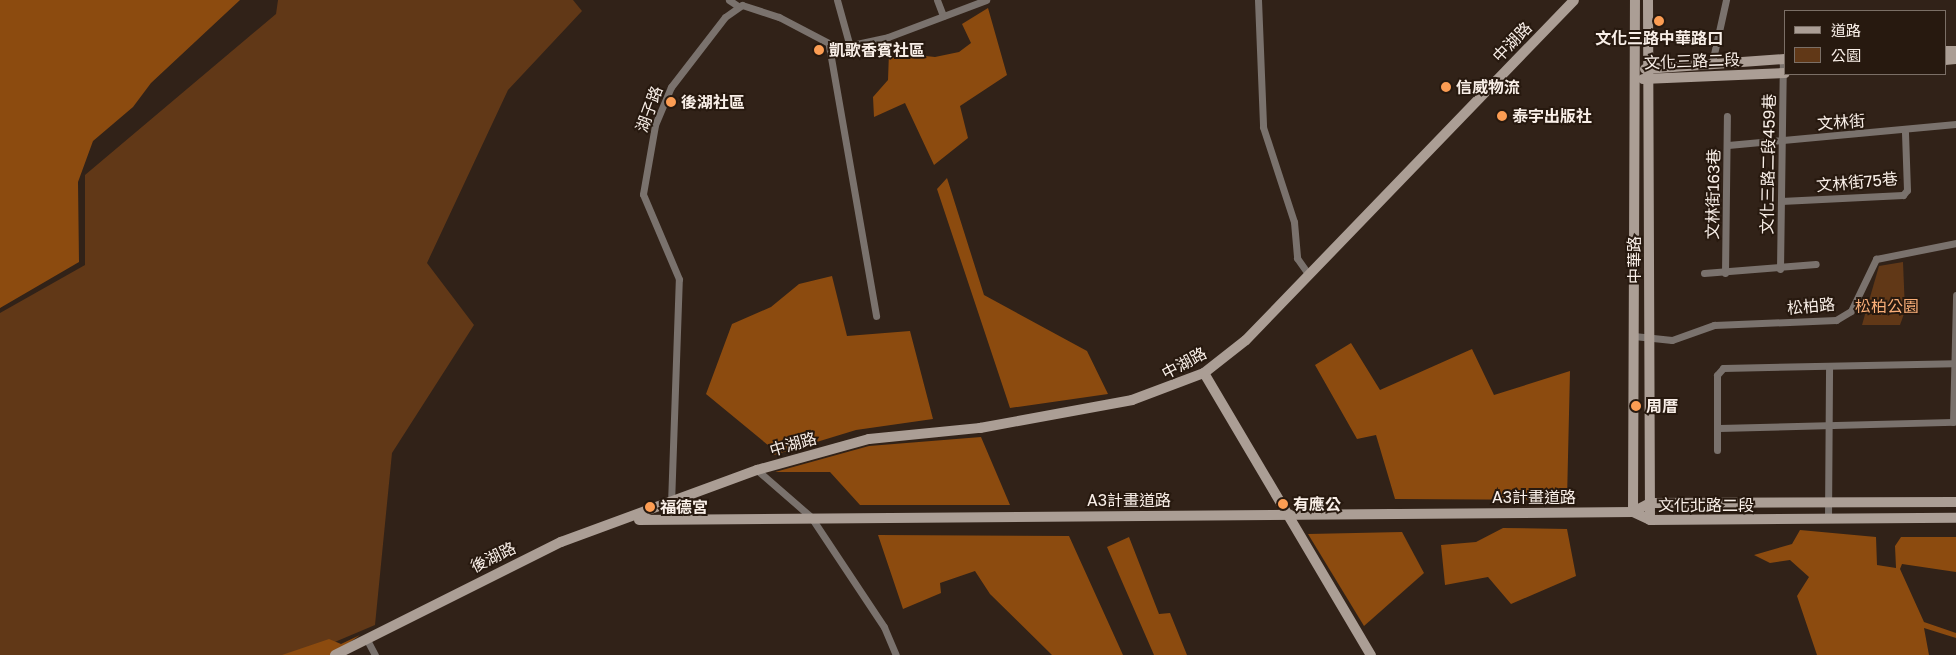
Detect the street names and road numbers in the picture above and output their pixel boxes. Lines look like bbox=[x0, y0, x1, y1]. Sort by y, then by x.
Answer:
street label: 中湖路 bbox=[1488, 18, 1536, 66]
street label: 文化三路二段 bbox=[1644, 50, 1740, 72]
street label: 湖子路 bbox=[632, 83, 666, 135]
street label: 文化三路二段459巷 bbox=[1757, 93, 1779, 235]
street label: 文林街 bbox=[1816, 111, 1866, 133]
street label: 文林街163巷 bbox=[1703, 148, 1723, 240]
street label: 文林街75巷 bbox=[1815, 169, 1899, 195]
street label: 中華路 bbox=[1624, 236, 1644, 284]
street label: 松柏路 bbox=[1786, 294, 1836, 318]
street label: 中湖路 bbox=[1158, 343, 1210, 383]
street label: 中湖路 bbox=[767, 428, 819, 460]
street label: A3計畫道路 bbox=[1492, 487, 1576, 507]
street label: A3計畫道路 bbox=[1087, 490, 1171, 510]
street label: 文化北路二段 bbox=[1658, 495, 1754, 515]
street label: 後湖路 bbox=[467, 538, 519, 576]

